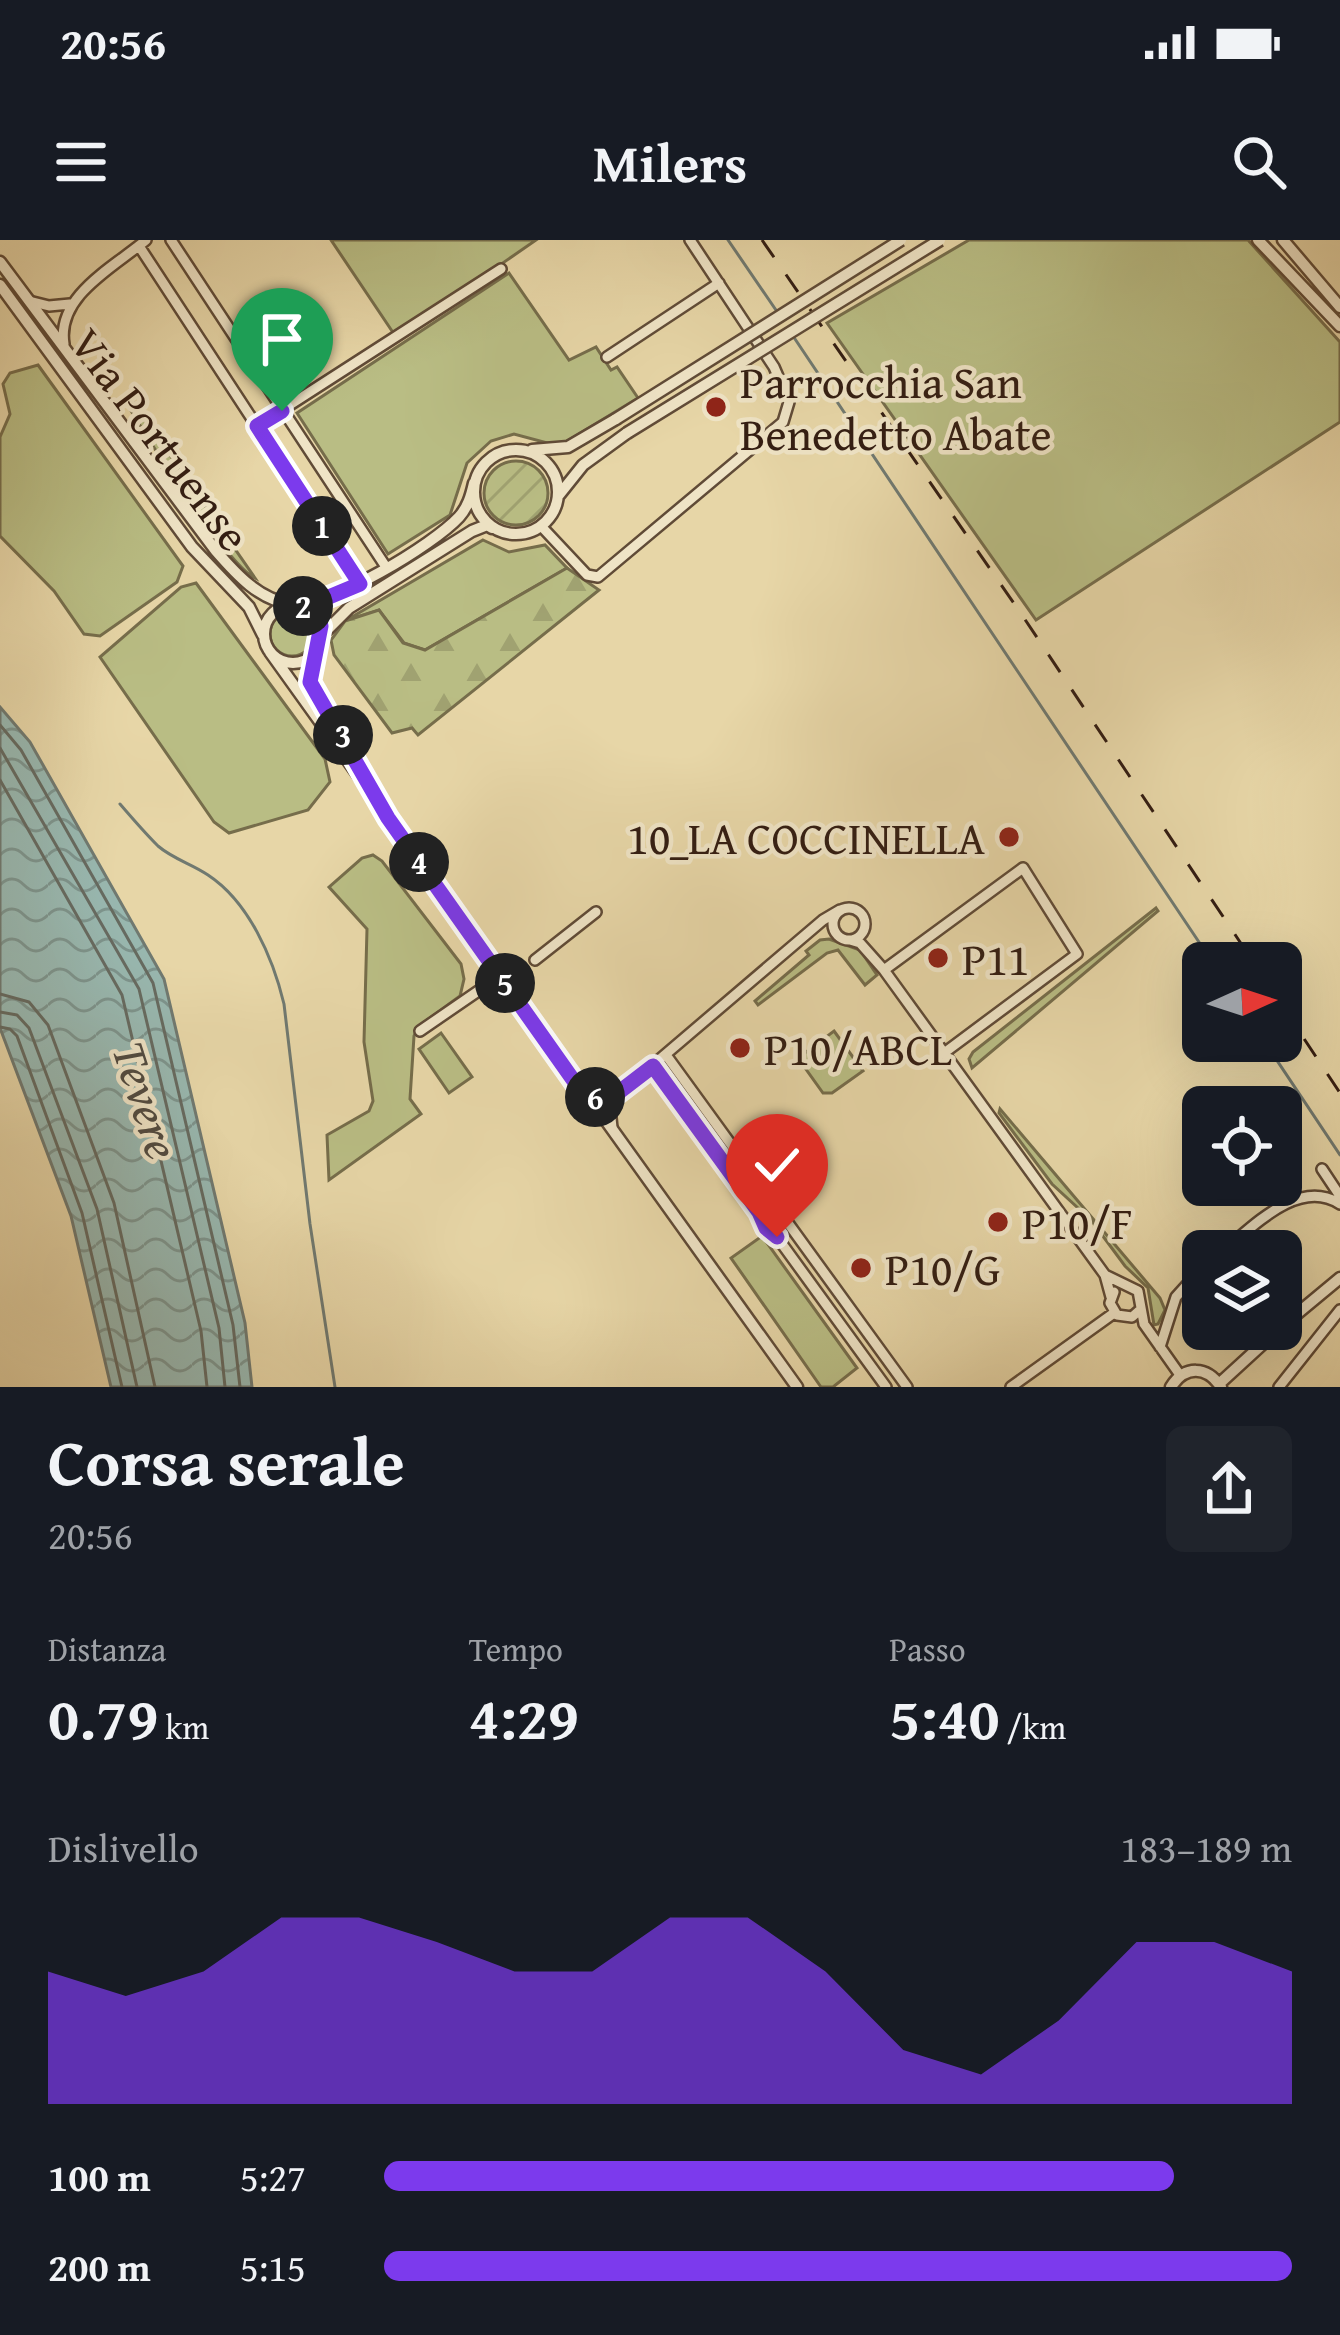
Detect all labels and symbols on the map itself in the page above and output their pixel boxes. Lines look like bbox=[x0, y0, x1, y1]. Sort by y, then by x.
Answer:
pin bbox=[231, 288, 333, 411]
street label: Via Portuense bbox=[55, 314, 267, 564]
place label: Parrocchia San Benedetto Abate bbox=[740, 349, 1052, 466]
marker: Parrocchia San Benedetto Abate bbox=[703, 394, 729, 420]
pin: 1 bbox=[292, 496, 352, 556]
pin: 2 bbox=[273, 576, 333, 636]
pin: 3 bbox=[313, 705, 373, 765]
place label: 10_LA COCCINELLA bbox=[627, 805, 985, 870]
marker: 10_LA COCCINELLA bbox=[996, 824, 1022, 850]
pin: 4 bbox=[389, 832, 449, 892]
place label: P11 bbox=[962, 926, 1030, 991]
north arrow bbox=[1182, 942, 1302, 1062]
marker: P11 bbox=[925, 945, 951, 971]
pin: 5 bbox=[475, 953, 535, 1013]
place label: P10/ABCL bbox=[764, 1016, 952, 1081]
water label: Tevere bbox=[95, 1032, 199, 1168]
marker: P10/ABCL bbox=[727, 1035, 753, 1061]
pin: 6 bbox=[565, 1067, 625, 1127]
pin bbox=[726, 1114, 828, 1237]
place label: P10/F bbox=[1022, 1190, 1133, 1255]
marker: P10/F bbox=[985, 1209, 1011, 1235]
place label: P10/G bbox=[885, 1236, 1000, 1301]
marker: P10/G bbox=[848, 1255, 874, 1281]

